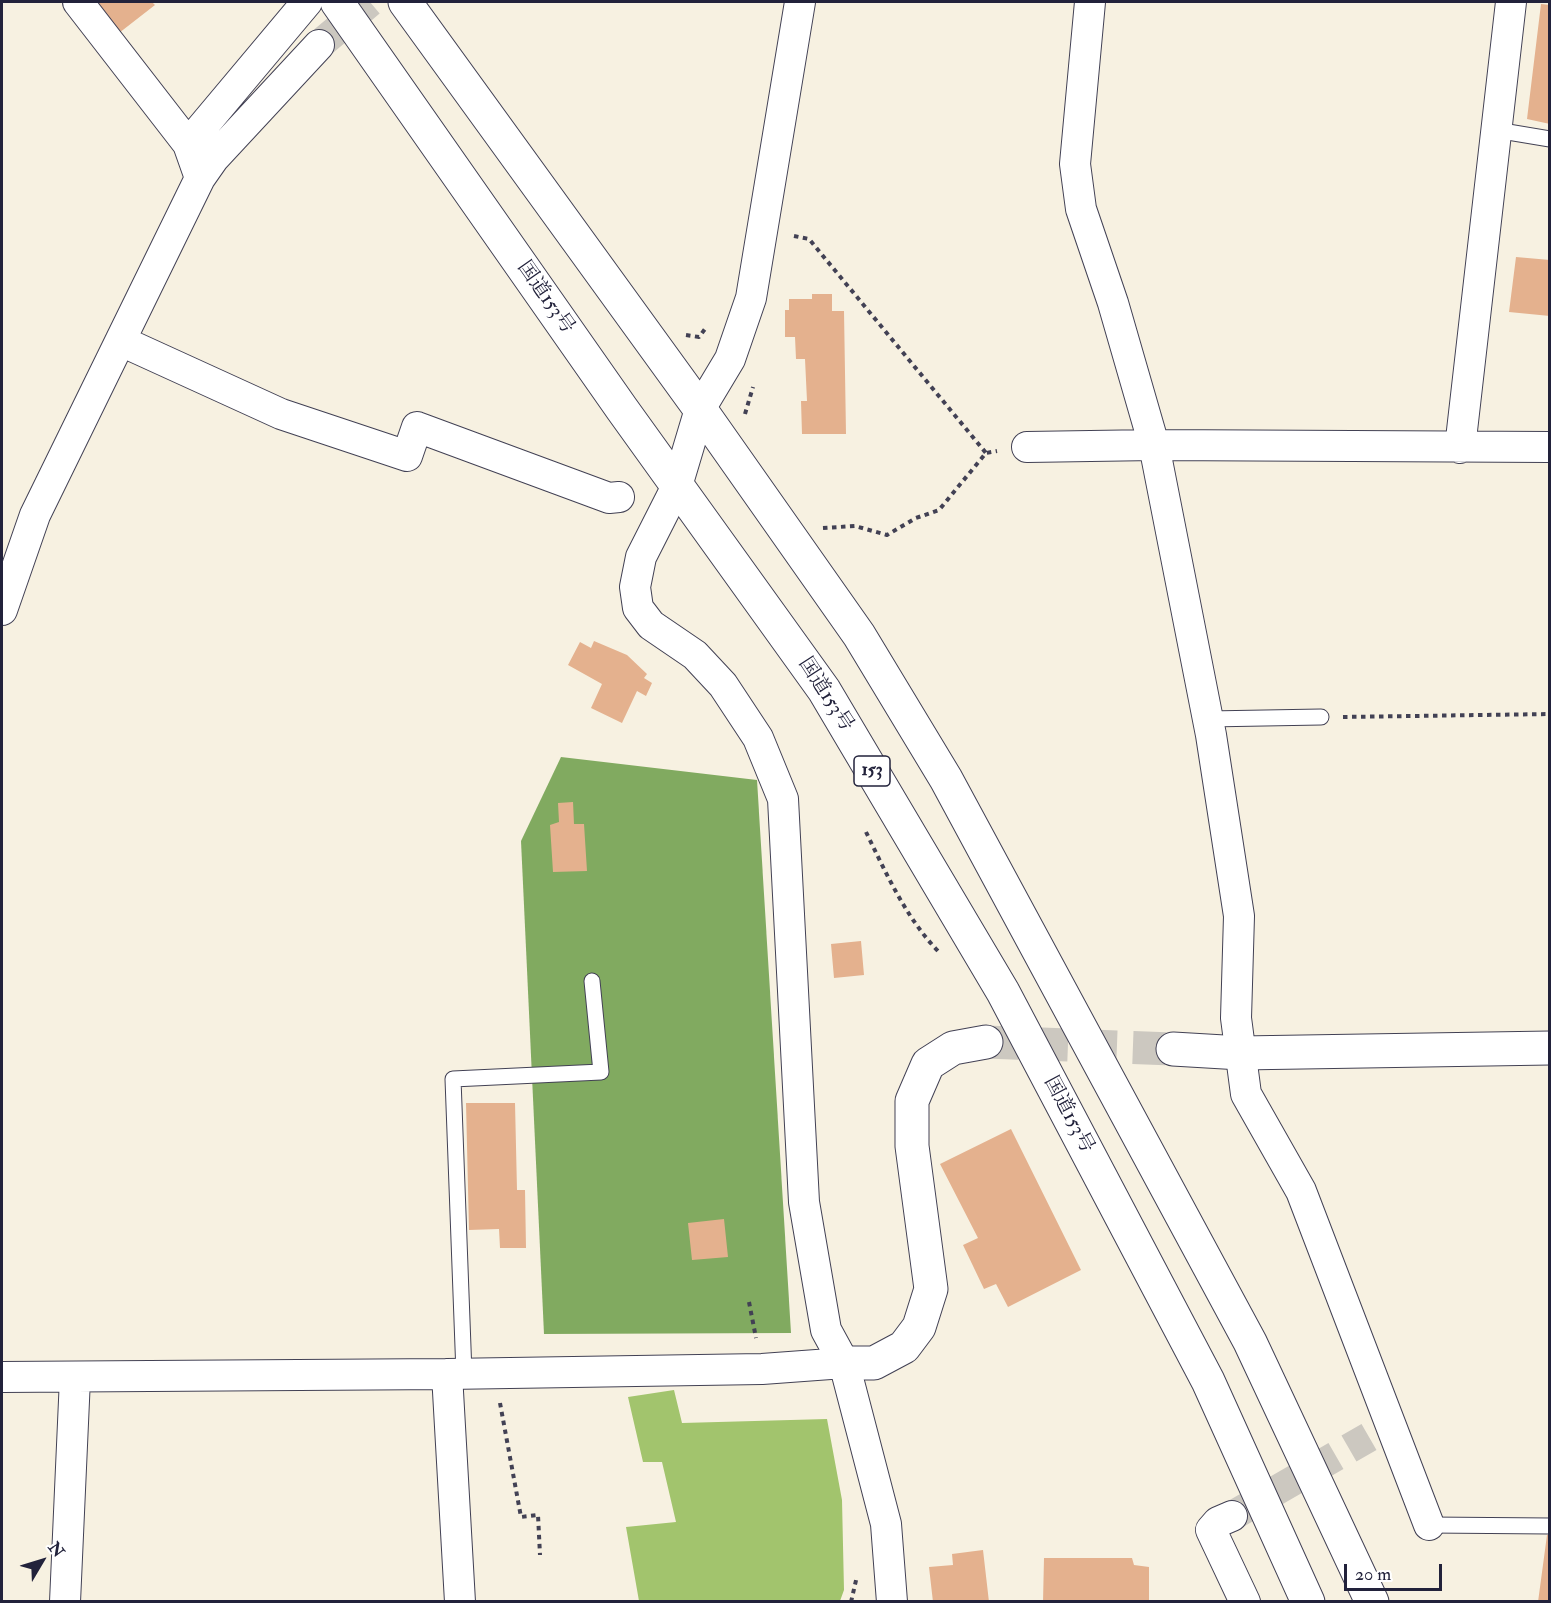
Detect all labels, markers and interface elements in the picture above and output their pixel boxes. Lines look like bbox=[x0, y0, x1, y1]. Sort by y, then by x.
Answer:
street label: 国道153号 bbox=[511, 257, 579, 339]
street label: 国道153号 bbox=[792, 653, 858, 737]
road number: 153 bbox=[854, 756, 890, 786]
street label: 国道153号 bbox=[1038, 1072, 1098, 1158]
north arrow bbox=[12, 1531, 72, 1591]
text: N bbox=[44, 1538, 68, 1562]
scale bar bbox=[1347, 1552, 1444, 1590]
text: 20 m bbox=[1355, 1563, 1391, 1586]

